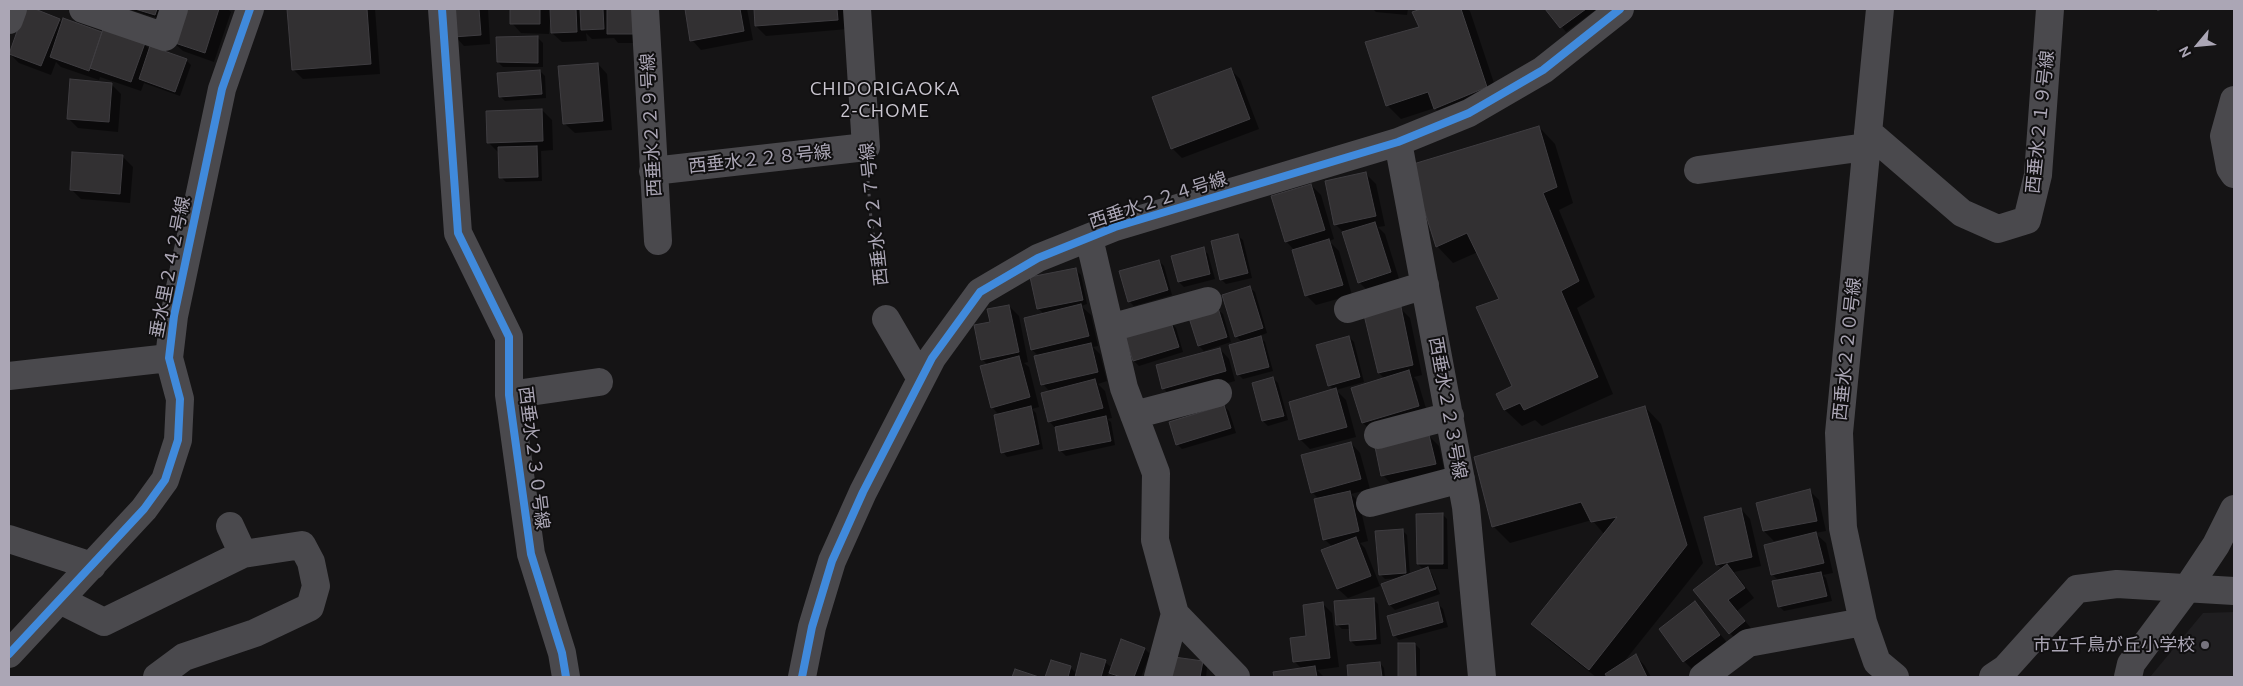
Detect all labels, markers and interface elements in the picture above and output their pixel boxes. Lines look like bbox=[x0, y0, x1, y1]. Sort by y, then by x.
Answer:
north arrow bbox=[2173, 20, 2223, 70]
text: N bbox=[2175, 44, 2194, 60]
street label: 西垂水２１９号線 bbox=[2022, 49, 2058, 195]
street label: 西垂水２２９号線 bbox=[636, 53, 666, 197]
district label: CHIDORIGAOKA 2-CHOME bbox=[808, 78, 962, 122]
street label: 西垂水２２８号線 bbox=[687, 141, 833, 177]
street label: 西垂水２２７号線 bbox=[856, 141, 892, 287]
street label: 西垂水２２４号線 bbox=[1086, 167, 1230, 233]
street label: 垂水里２４２号線 bbox=[146, 194, 194, 340]
street label: 西垂水２２０号線 bbox=[1829, 276, 1865, 422]
street label: 西垂水２２３号線 bbox=[1425, 335, 1471, 481]
street label: 西垂水２３０号線 bbox=[515, 385, 553, 531]
place label: 市立千鳥が丘小学校 bbox=[2033, 634, 2195, 656]
marker: 市立千鳥が丘小学校 bbox=[2199, 639, 2211, 651]

